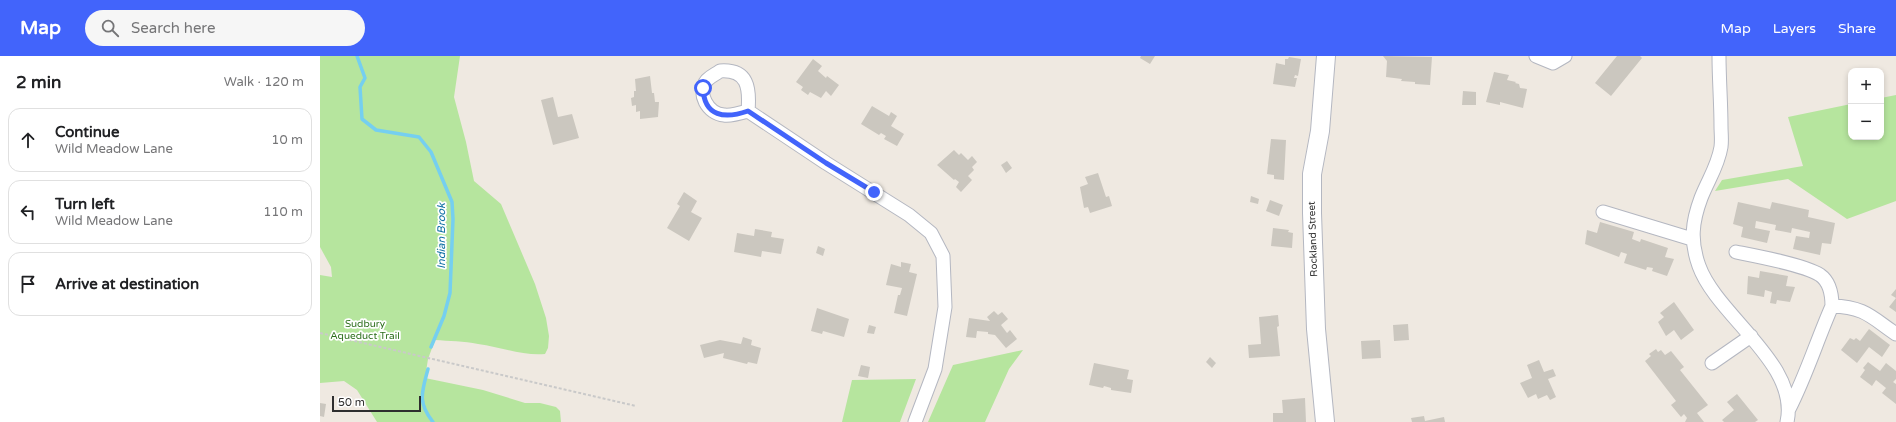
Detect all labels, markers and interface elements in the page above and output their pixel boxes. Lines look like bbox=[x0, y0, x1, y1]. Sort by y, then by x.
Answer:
search box bbox=[85, 10, 365, 46]
text: Map bbox=[20, 17, 61, 39]
icon: search bbox=[99, 17, 121, 39]
text: Search here bbox=[131, 19, 215, 37]
text: Map bbox=[1721, 20, 1751, 37]
text: Layers bbox=[1773, 20, 1816, 37]
text: Share bbox=[1838, 20, 1876, 37]
map controls bbox=[1848, 68, 1884, 140]
button: + bbox=[1848, 68, 1884, 104]
text: 2 min bbox=[16, 72, 61, 93]
text: Walk · 120 m bbox=[224, 74, 304, 90]
route start bbox=[694, 79, 712, 97]
button: − bbox=[1848, 104, 1884, 140]
text: Continue bbox=[55, 123, 119, 141]
icon: ahead bbox=[17, 129, 39, 151]
text: 10 m bbox=[271, 132, 303, 148]
text: Wild Meadow Lane bbox=[55, 141, 173, 157]
route end bbox=[865, 183, 883, 201]
text: Turn left bbox=[55, 195, 115, 213]
icon: left bbox=[17, 201, 39, 223]
street label: Rockland Street bbox=[1306, 201, 1320, 277]
water label: Indian Brook bbox=[435, 202, 448, 269]
text: 110 m bbox=[263, 204, 303, 220]
text: Wild Meadow Lane bbox=[55, 213, 173, 229]
icon: arrive bbox=[17, 273, 39, 295]
text: Arrive at destination bbox=[55, 275, 199, 293]
park label: Sudbury Aqueduct Trail bbox=[330, 318, 400, 342]
scale bar bbox=[332, 394, 421, 413]
text: 50 m bbox=[338, 396, 365, 409]

